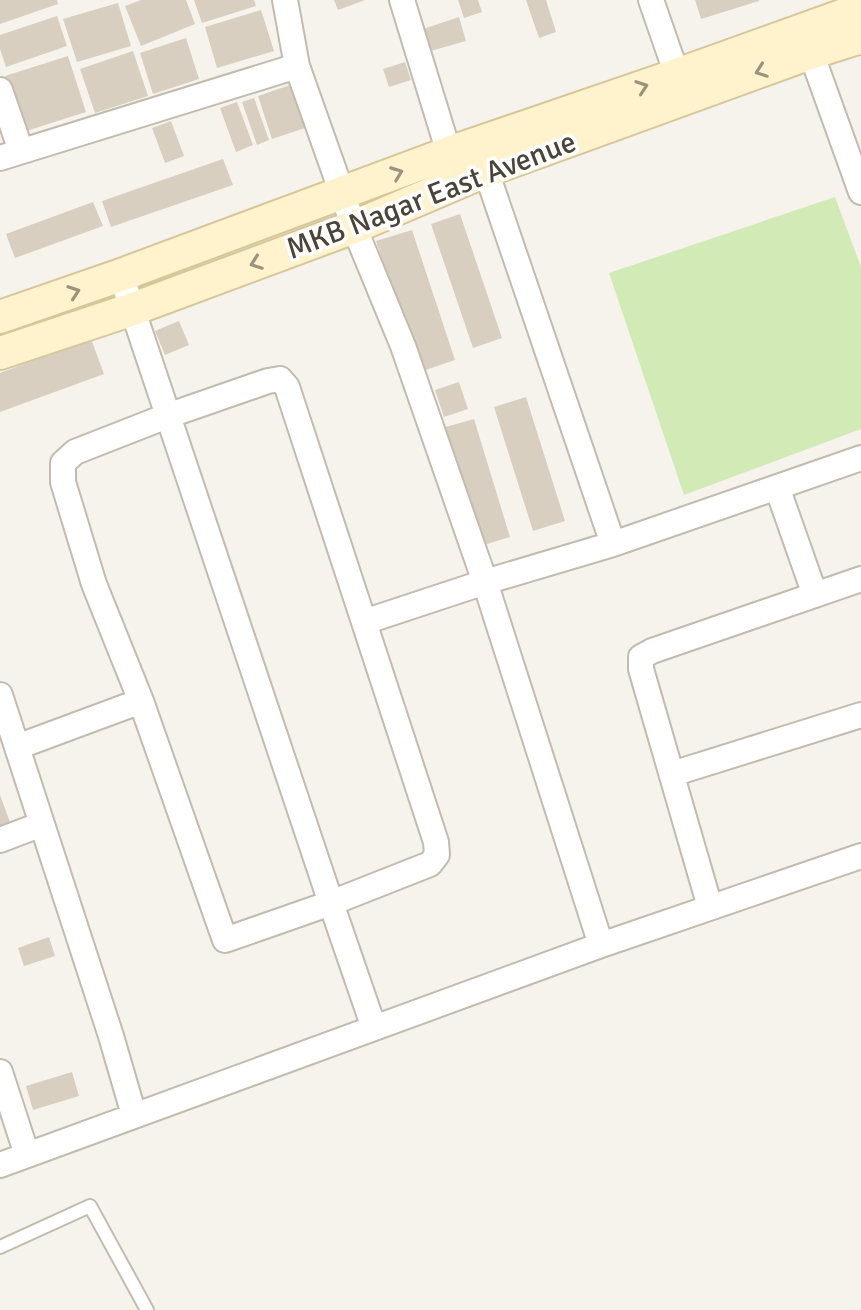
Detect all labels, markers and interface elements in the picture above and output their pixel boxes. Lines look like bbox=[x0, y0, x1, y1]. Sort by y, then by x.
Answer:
one-way arrow bbox=[755, 61, 769, 78]
one-way arrow bbox=[634, 81, 648, 97]
street label: MKB Nagar East Avenue bbox=[281, 123, 581, 268]
one-way arrow bbox=[389, 166, 403, 183]
one-way arrow bbox=[250, 253, 264, 270]
one-way arrow bbox=[66, 285, 80, 301]

